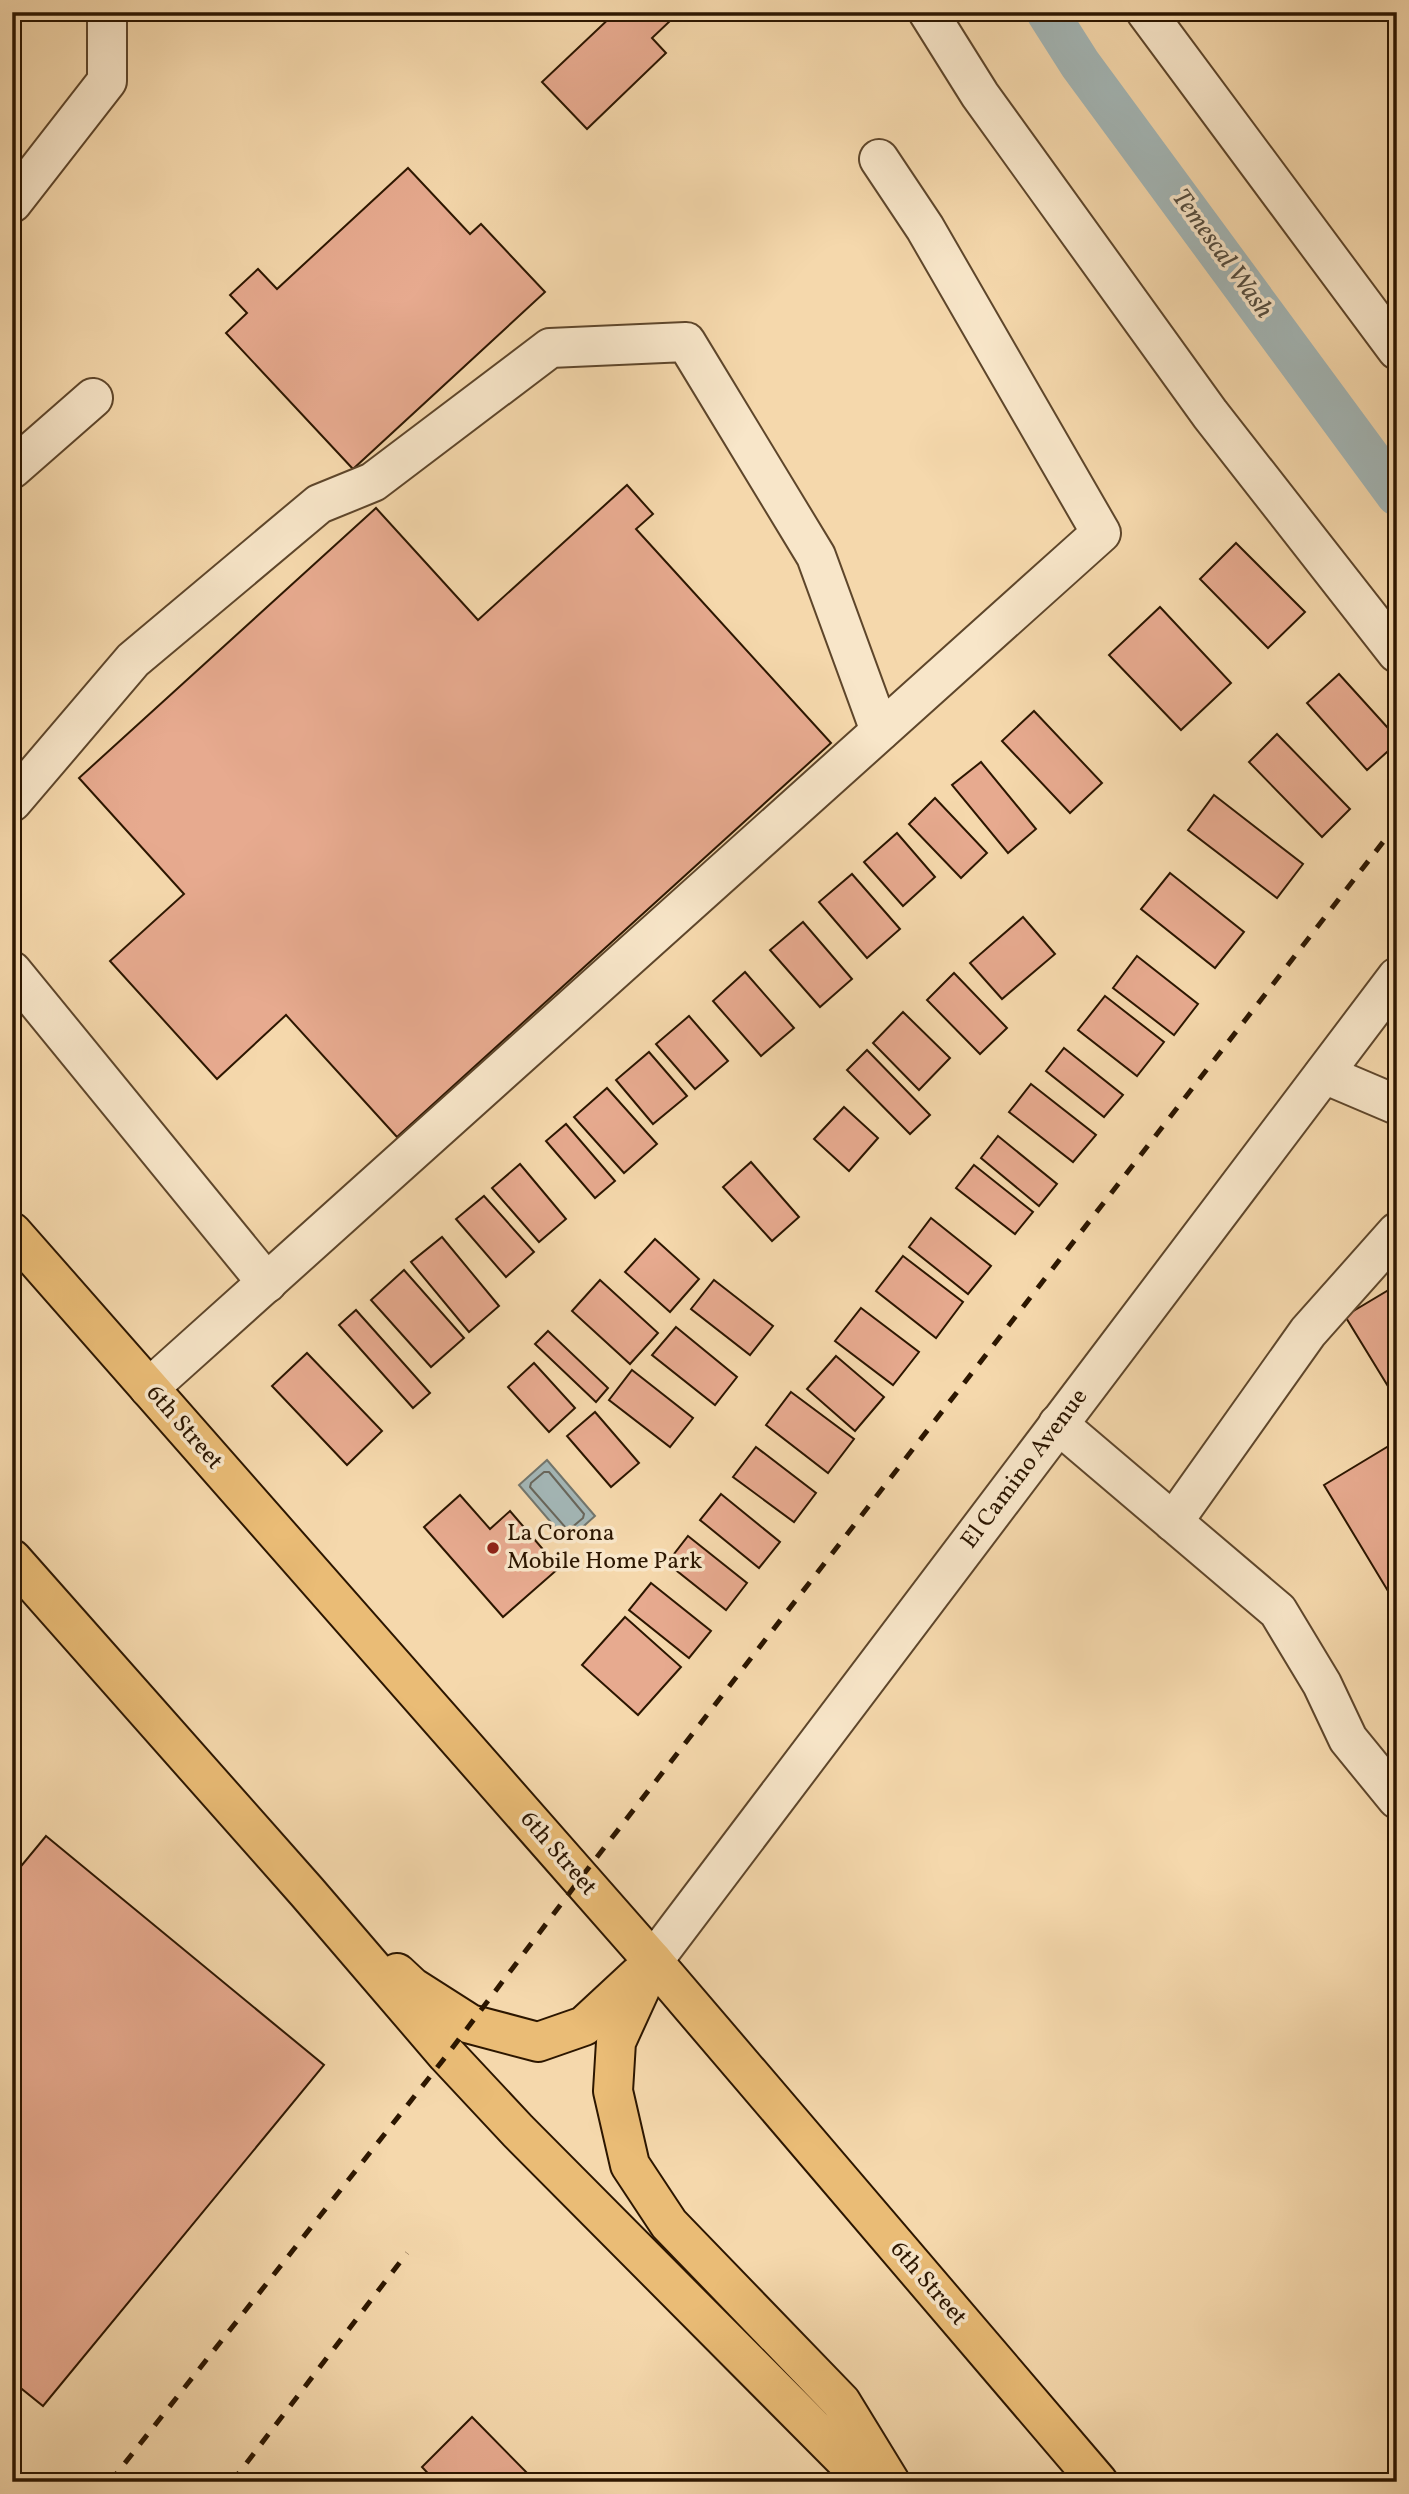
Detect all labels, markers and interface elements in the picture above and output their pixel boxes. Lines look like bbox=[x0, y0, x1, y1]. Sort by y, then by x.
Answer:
water label: Temescal Wash bbox=[1163, 182, 1281, 326]
street label: 6th Street bbox=[138, 1378, 230, 1478]
street label: El Camino Avenue bbox=[953, 1382, 1097, 1556]
place label: La Corona Mobile Home Park bbox=[507, 1517, 702, 1579]
marker: La Corona Mobile Home Park bbox=[485, 1540, 501, 1556]
street label: 6th Street bbox=[512, 1804, 604, 1904]
street label: 6th Street bbox=[882, 2234, 974, 2334]

